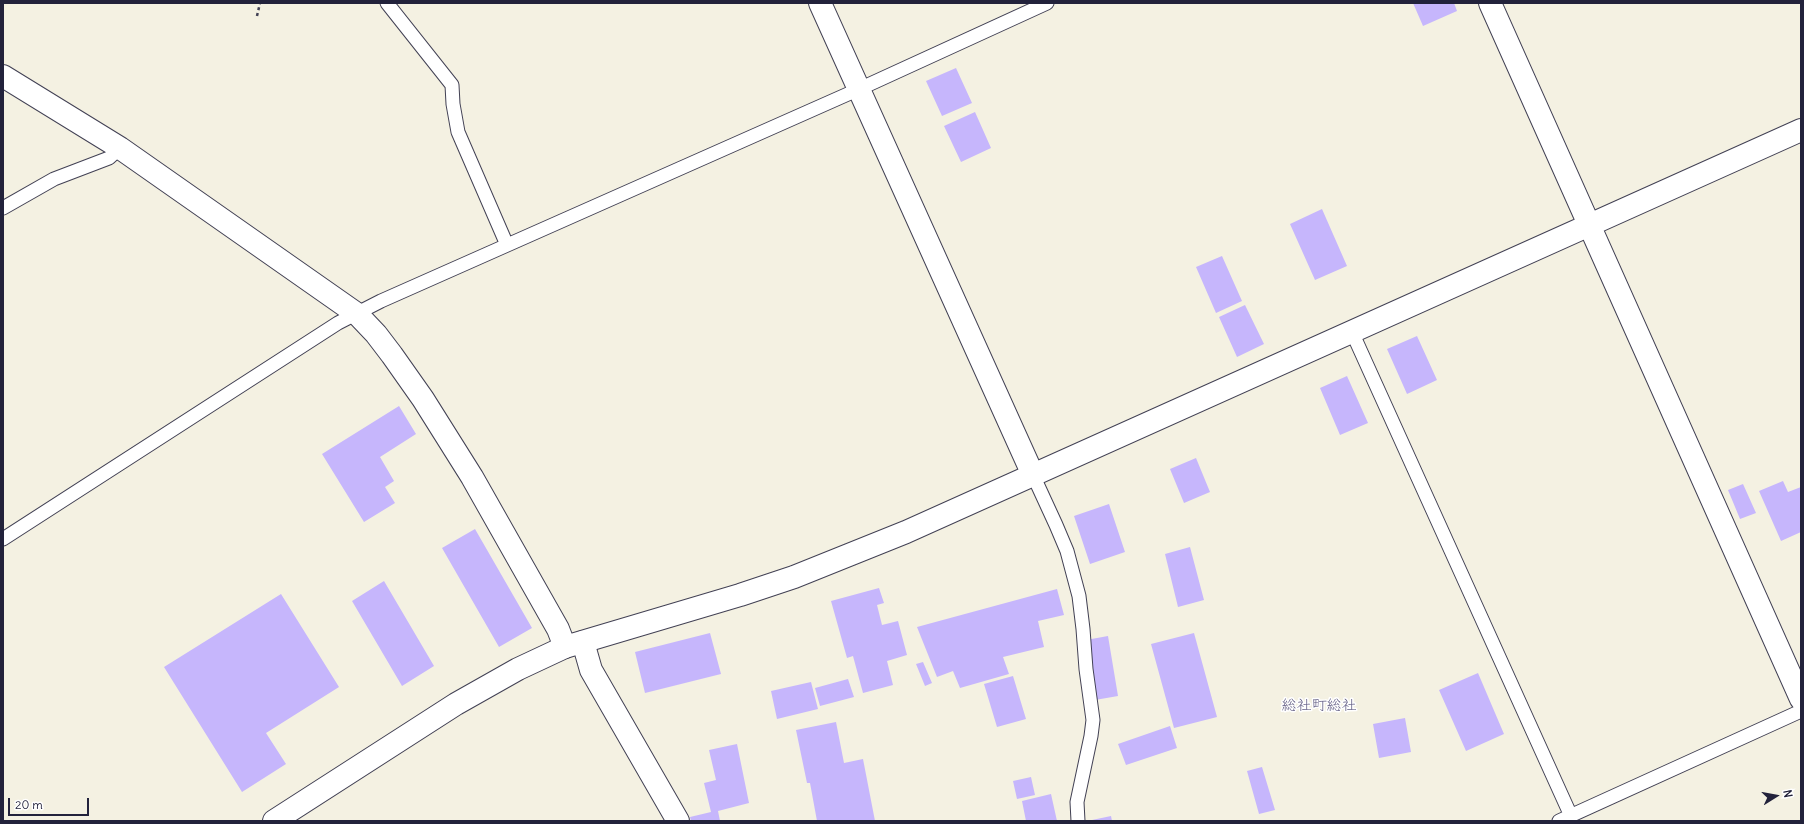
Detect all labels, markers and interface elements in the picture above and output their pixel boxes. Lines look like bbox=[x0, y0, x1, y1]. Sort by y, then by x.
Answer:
district label: 総社町総社 bbox=[1282, 697, 1356, 715]
north arrow bbox=[1756, 776, 1796, 816]
text: N bbox=[1780, 789, 1795, 799]
scale bar bbox=[10, 790, 91, 816]
text: 20 m bbox=[15, 797, 43, 812]

